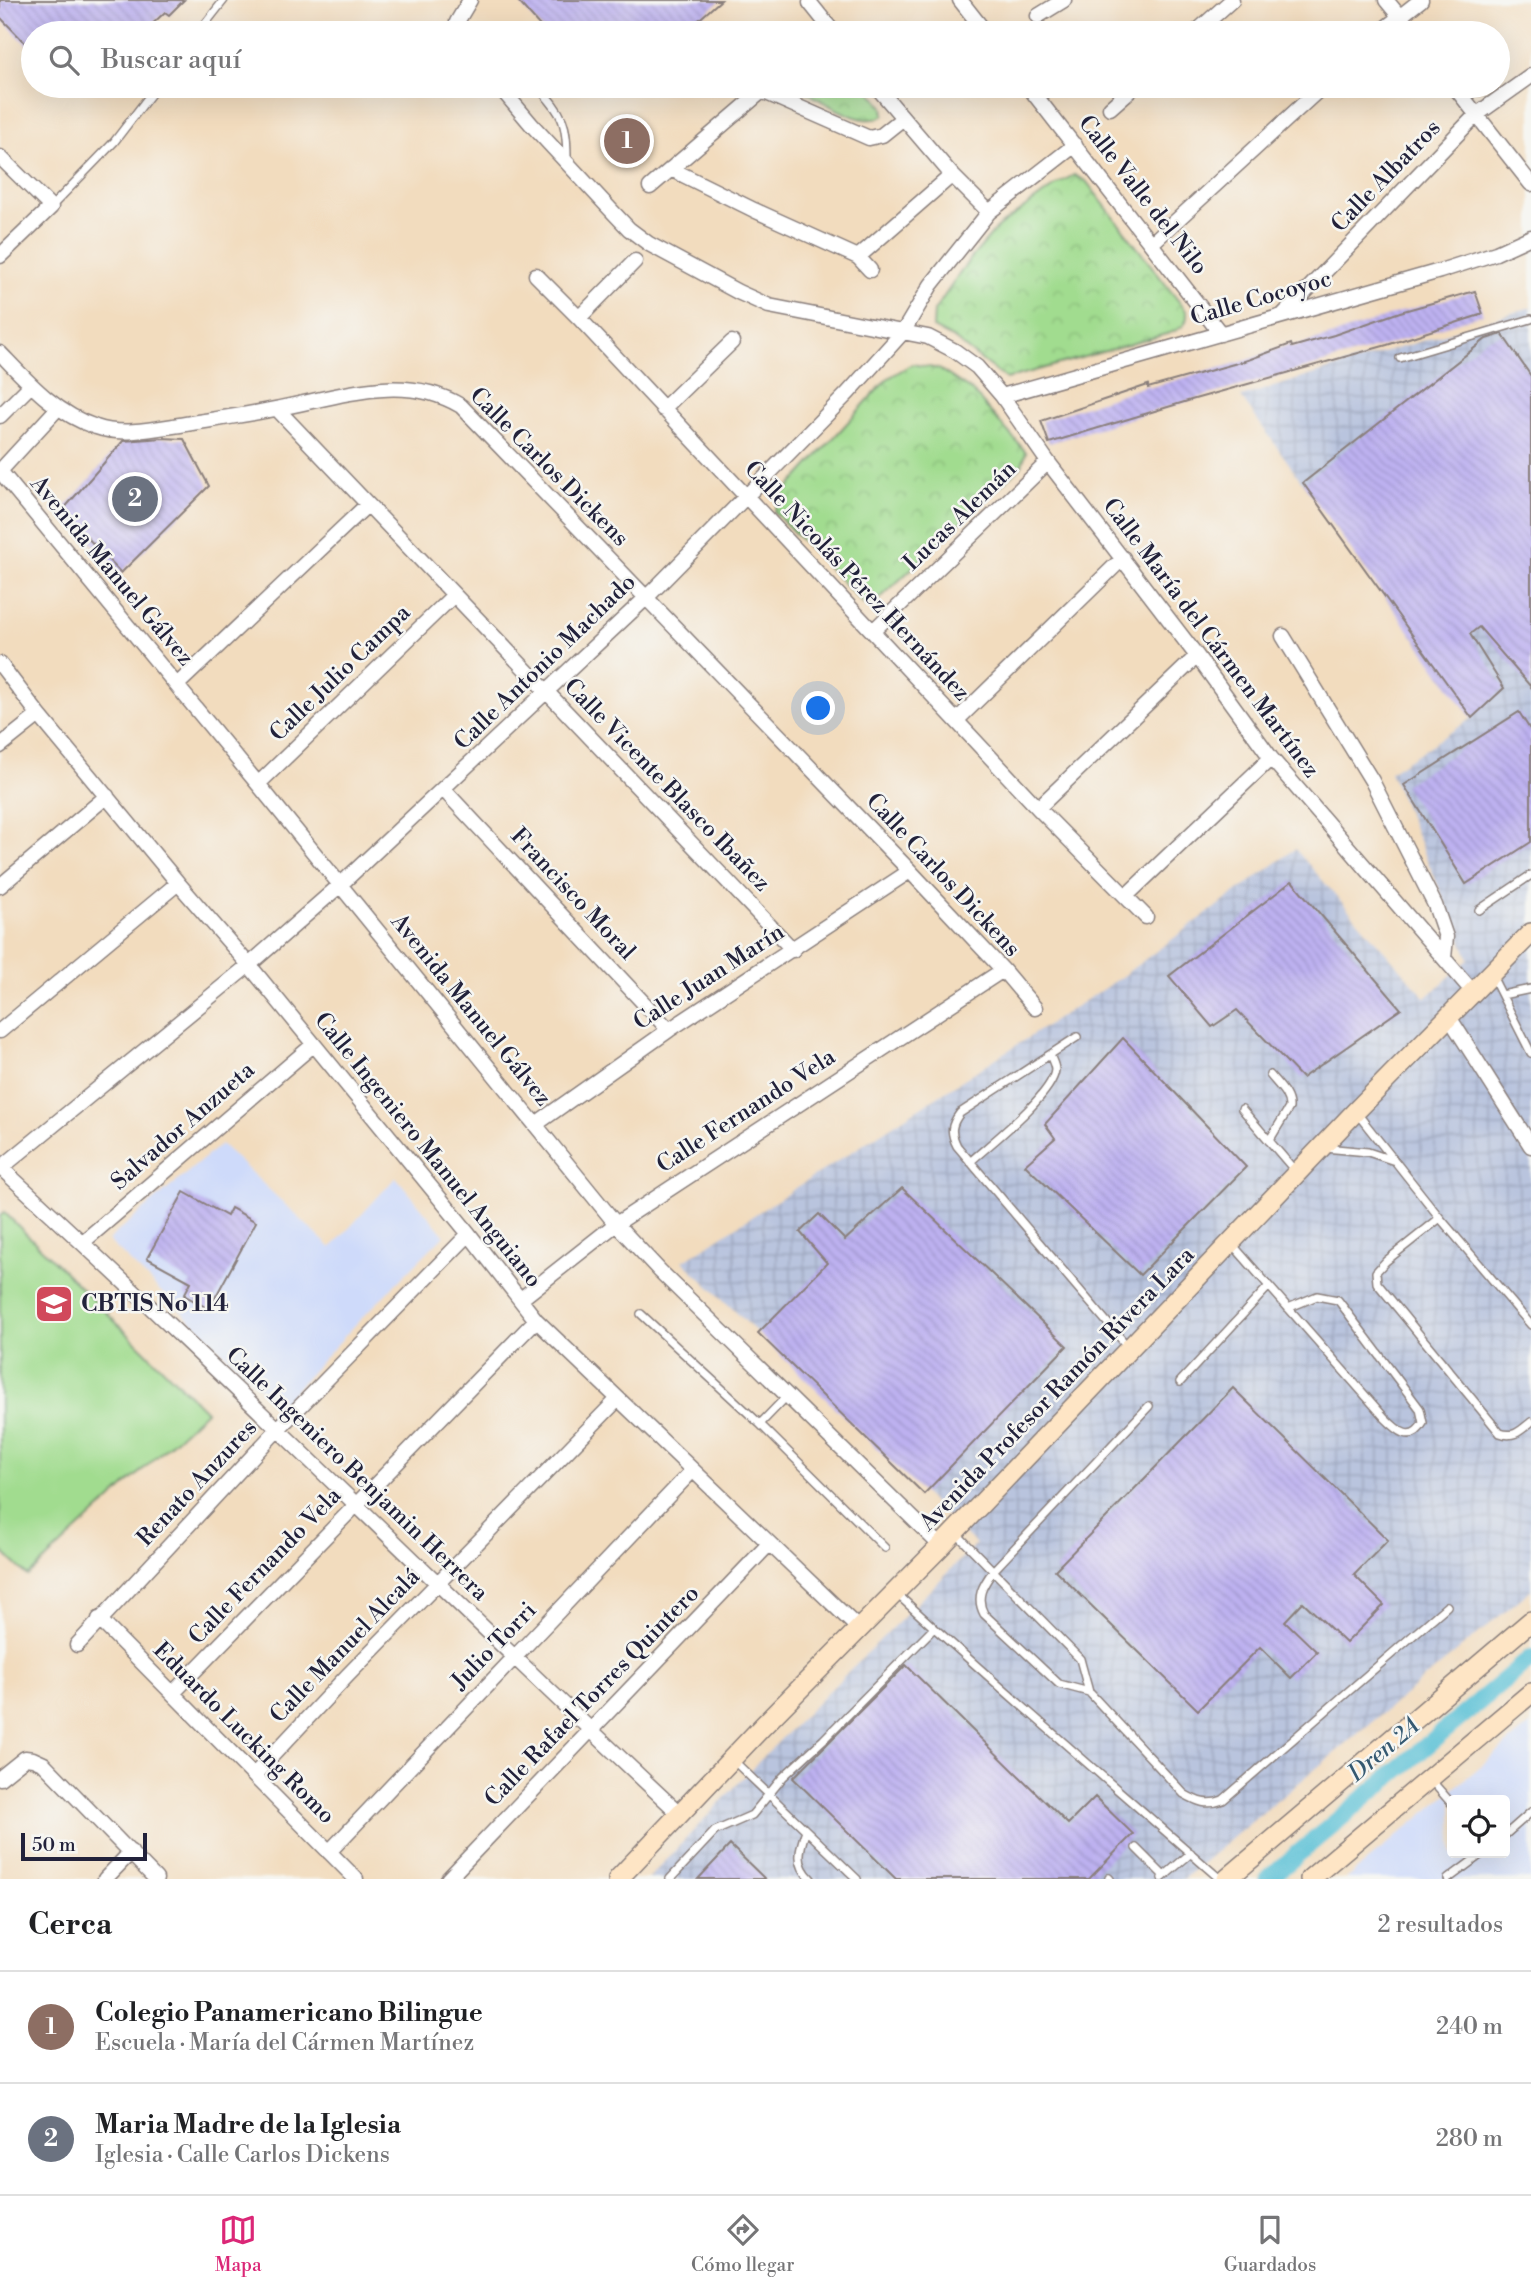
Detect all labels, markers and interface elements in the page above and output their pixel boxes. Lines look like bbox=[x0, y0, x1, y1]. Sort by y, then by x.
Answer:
search box bbox=[21, 21, 1510, 98]
icon: search bbox=[45, 41, 83, 79]
text: Buscar aquí bbox=[101, 44, 241, 76]
street label: Calle Valle del Nilo bbox=[1072, 110, 1214, 280]
street label: Calle Albatros bbox=[1325, 114, 1447, 238]
pin: 1 bbox=[604, 115, 650, 167]
street label: Calle Cocoyoc bbox=[1187, 264, 1335, 332]
street label: Calle Carlos Dickens bbox=[464, 382, 634, 552]
street label: Calle Nicolás Pérez Hernández bbox=[738, 455, 976, 707]
street label: Lucas Alemán bbox=[898, 455, 1022, 577]
street label: Avenida Manuel Gálvez bbox=[24, 470, 200, 672]
pin: 2 bbox=[112, 473, 158, 525]
street label: Calle María del Cármen Martínez bbox=[1097, 493, 1325, 783]
street label: Calle Antonio Machado bbox=[448, 568, 642, 756]
street label: Calle Julio Campa bbox=[264, 598, 416, 747]
street label: Calle Vicente Blasco Ibañez bbox=[558, 673, 776, 897]
your location bbox=[801, 691, 835, 725]
street label: Calle Carlos Dickens bbox=[860, 787, 1026, 963]
street label: Francisco Moral bbox=[505, 822, 641, 966]
street label: Avenida Manuel Gálvez bbox=[384, 907, 557, 1112]
street label: Calle Juan Marín bbox=[628, 918, 790, 1036]
street label: Calle Ingeniero Manuel Anguiano bbox=[308, 1007, 548, 1293]
street label: Calle Fernando Vela bbox=[651, 1043, 841, 1179]
street label: Salvador Anzueta bbox=[106, 1056, 261, 1196]
street label: Avenida Profesor Ramón Rivera Lara bbox=[913, 1241, 1201, 1537]
school or university icon: CBTIS No 114 bbox=[33, 1283, 75, 1325]
place label: CBTIS No 114 bbox=[81, 1290, 229, 1318]
street label: Calle Ingeniero Benjamin Herrera bbox=[220, 1341, 494, 1607]
street label: Renato Anzures bbox=[131, 1414, 263, 1552]
street label: Calle Fernando Vela bbox=[183, 1481, 347, 1650]
street label: Calle Manuel Alcalá bbox=[264, 1563, 426, 1729]
street label: Calle Rafael Torres Quintero bbox=[479, 1580, 705, 1812]
street label: Julio Torri bbox=[445, 1597, 542, 1696]
street label: Eduardo Lucking Romo bbox=[147, 1636, 341, 1830]
water label: Dren 2A bbox=[1341, 1711, 1426, 1789]
map controls bbox=[1447, 1795, 1510, 1858]
button: locate bbox=[1447, 1795, 1510, 1858]
scale bar bbox=[21, 1830, 147, 1862]
text: 50 m bbox=[32, 1833, 76, 1857]
text: Cerca bbox=[28, 1906, 112, 1944]
text: 2 resultados bbox=[1378, 1911, 1503, 1939]
text: Colegio Panamericano Bilingue bbox=[95, 1997, 483, 2029]
text: 1 bbox=[45, 2013, 57, 2041]
text: 240 m bbox=[1436, 2013, 1503, 2041]
text: Escuela · María del Cármen Martínez bbox=[95, 2029, 474, 2057]
text: Maria Madre de la Iglesia bbox=[95, 2109, 401, 2141]
text: 2 bbox=[44, 2125, 58, 2153]
text: 280 m bbox=[1436, 2125, 1503, 2153]
text: Iglesia · Calle Carlos Dickens bbox=[95, 2141, 390, 2169]
tab: Mapa bbox=[215, 2211, 262, 2277]
tab: Cómo llegar bbox=[691, 2211, 794, 2277]
tab: Guardados bbox=[1224, 2211, 1316, 2277]

